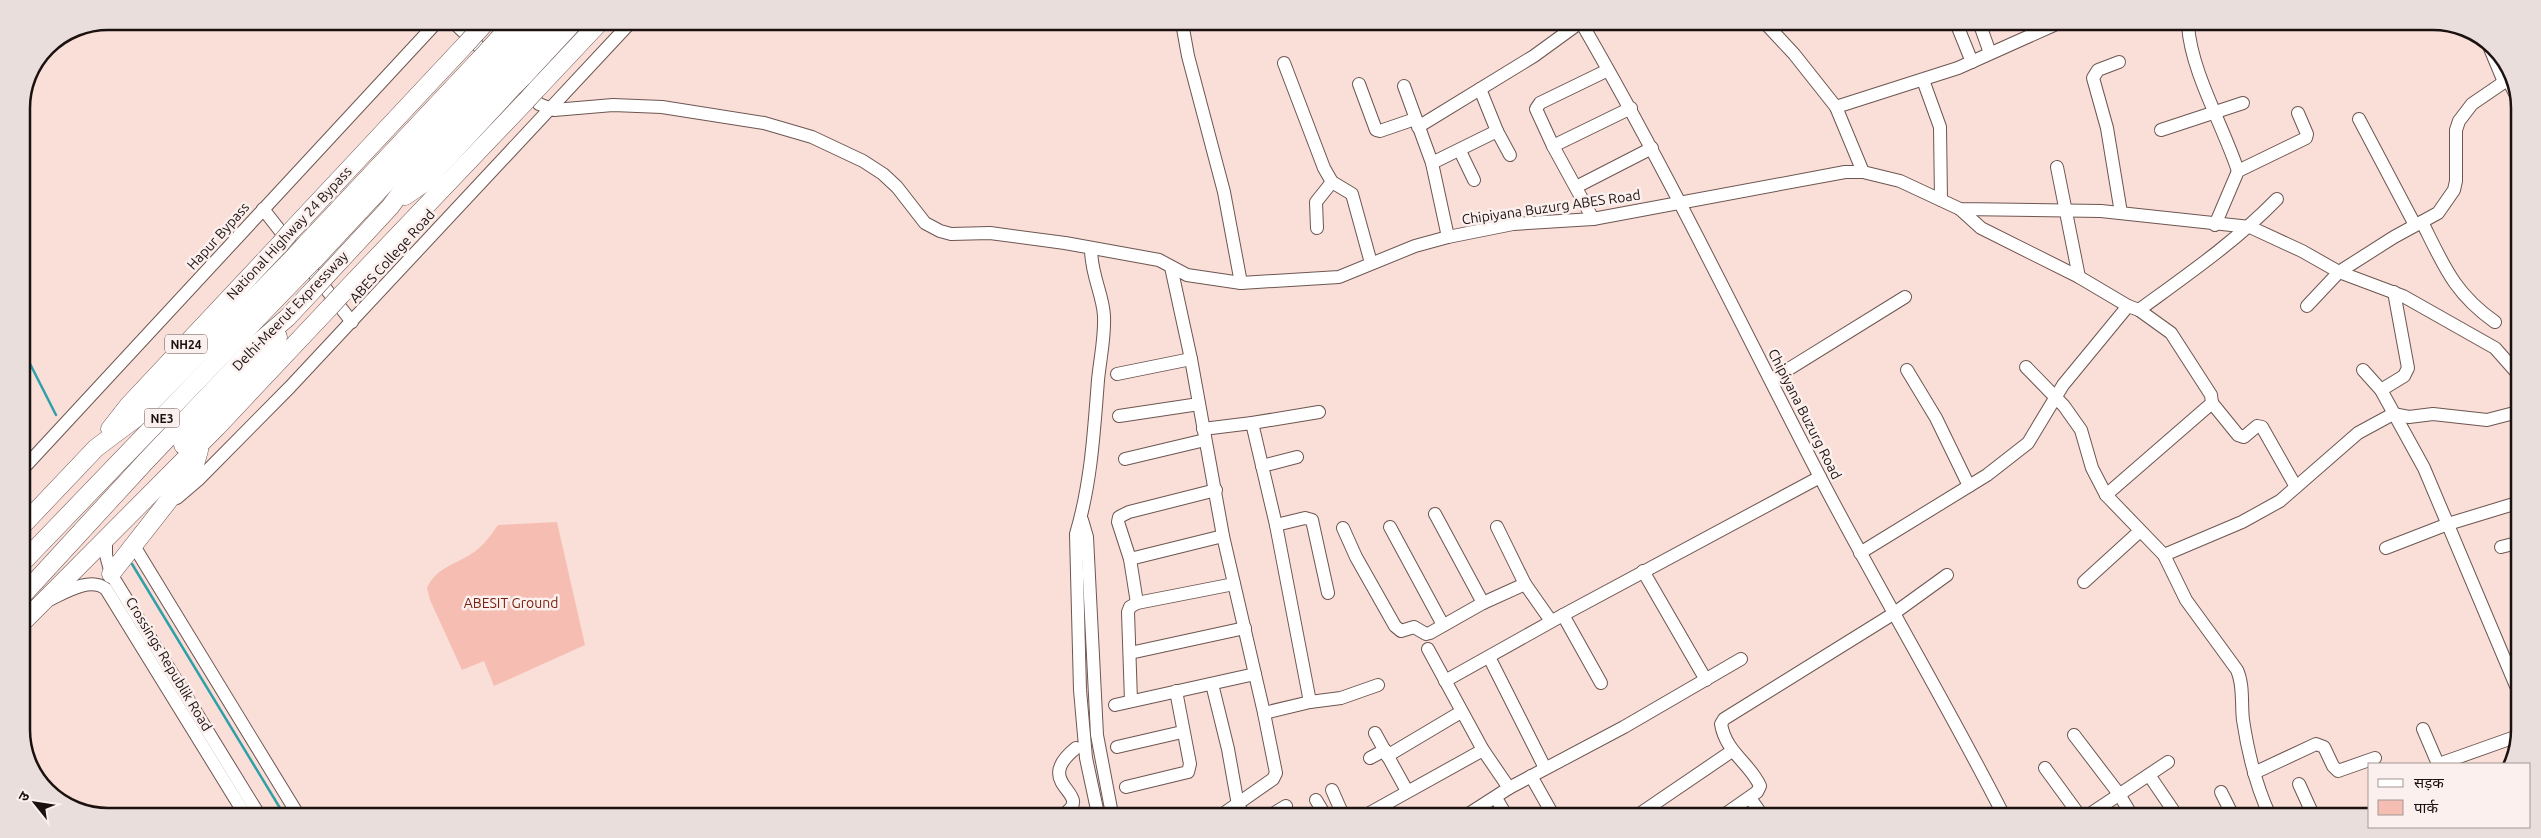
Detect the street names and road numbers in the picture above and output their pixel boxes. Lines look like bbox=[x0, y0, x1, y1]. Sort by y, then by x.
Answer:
street label: National Highway 24 Bypass bbox=[223, 163, 355, 303]
street label: Chipiyana Buzurg ABES Road bbox=[1461, 187, 1641, 227]
street label: Hapur Bypass bbox=[184, 199, 252, 273]
street label: ABES College Road bbox=[346, 206, 438, 306]
street label: Delhi-Meerut Expressway bbox=[229, 248, 351, 374]
road number: NH24 bbox=[165, 334, 207, 354]
street label: Chipiyana Buzurg Road bbox=[1765, 346, 1845, 482]
road number: NE3 bbox=[144, 408, 180, 428]
street label: Crossings Republik Road bbox=[123, 594, 215, 734]

